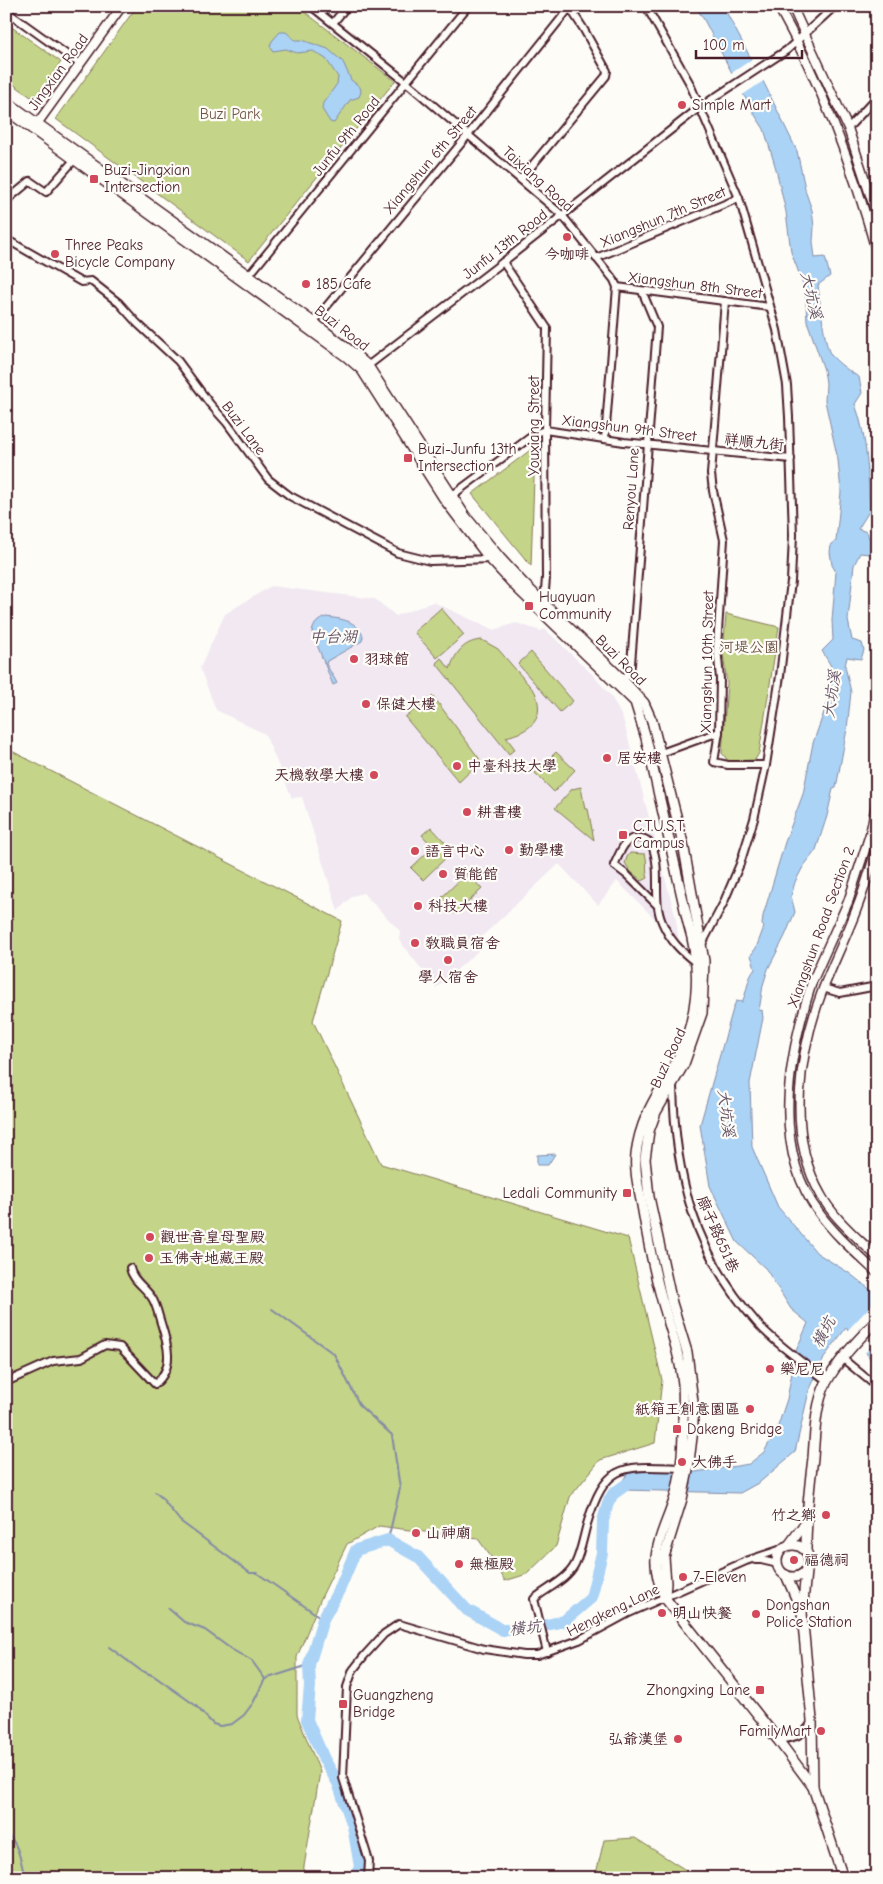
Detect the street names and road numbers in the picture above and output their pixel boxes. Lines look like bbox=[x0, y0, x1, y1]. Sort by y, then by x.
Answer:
street label: Jingxian Road bbox=[24, 30, 92, 114]
street label: Junfu 9th Road bbox=[308, 92, 384, 180]
street label: Xiangshun 6th Street bbox=[379, 102, 481, 218]
street label: Taixiang Road bbox=[499, 142, 577, 216]
street label: Xiangshun 7th Street bbox=[597, 182, 729, 252]
street label: Junfu 13th Road bbox=[459, 205, 551, 283]
street label: Xiangshun 8th Street bbox=[627, 268, 764, 302]
street label: Buzi Road bbox=[311, 301, 373, 355]
street label: Youxiang Street bbox=[525, 375, 543, 476]
street label: Buzi Lane bbox=[218, 398, 270, 459]
street label: Xiangshun 9th Street bbox=[561, 411, 698, 445]
street label: 祥順九街 bbox=[723, 430, 785, 454]
street label: Renyou Lane bbox=[619, 447, 643, 531]
street label: Xiangshun 10th Street bbox=[697, 590, 717, 734]
street label: Buzi Road bbox=[592, 631, 650, 689]
street label: Xiangshun Road Section 2 bbox=[783, 844, 859, 1010]
street label: Buzi Road bbox=[646, 1025, 690, 1091]
street label: 廍子路651巷 bbox=[693, 1193, 743, 1275]
street label: Hengkeng Lane bbox=[564, 1580, 663, 1640]

